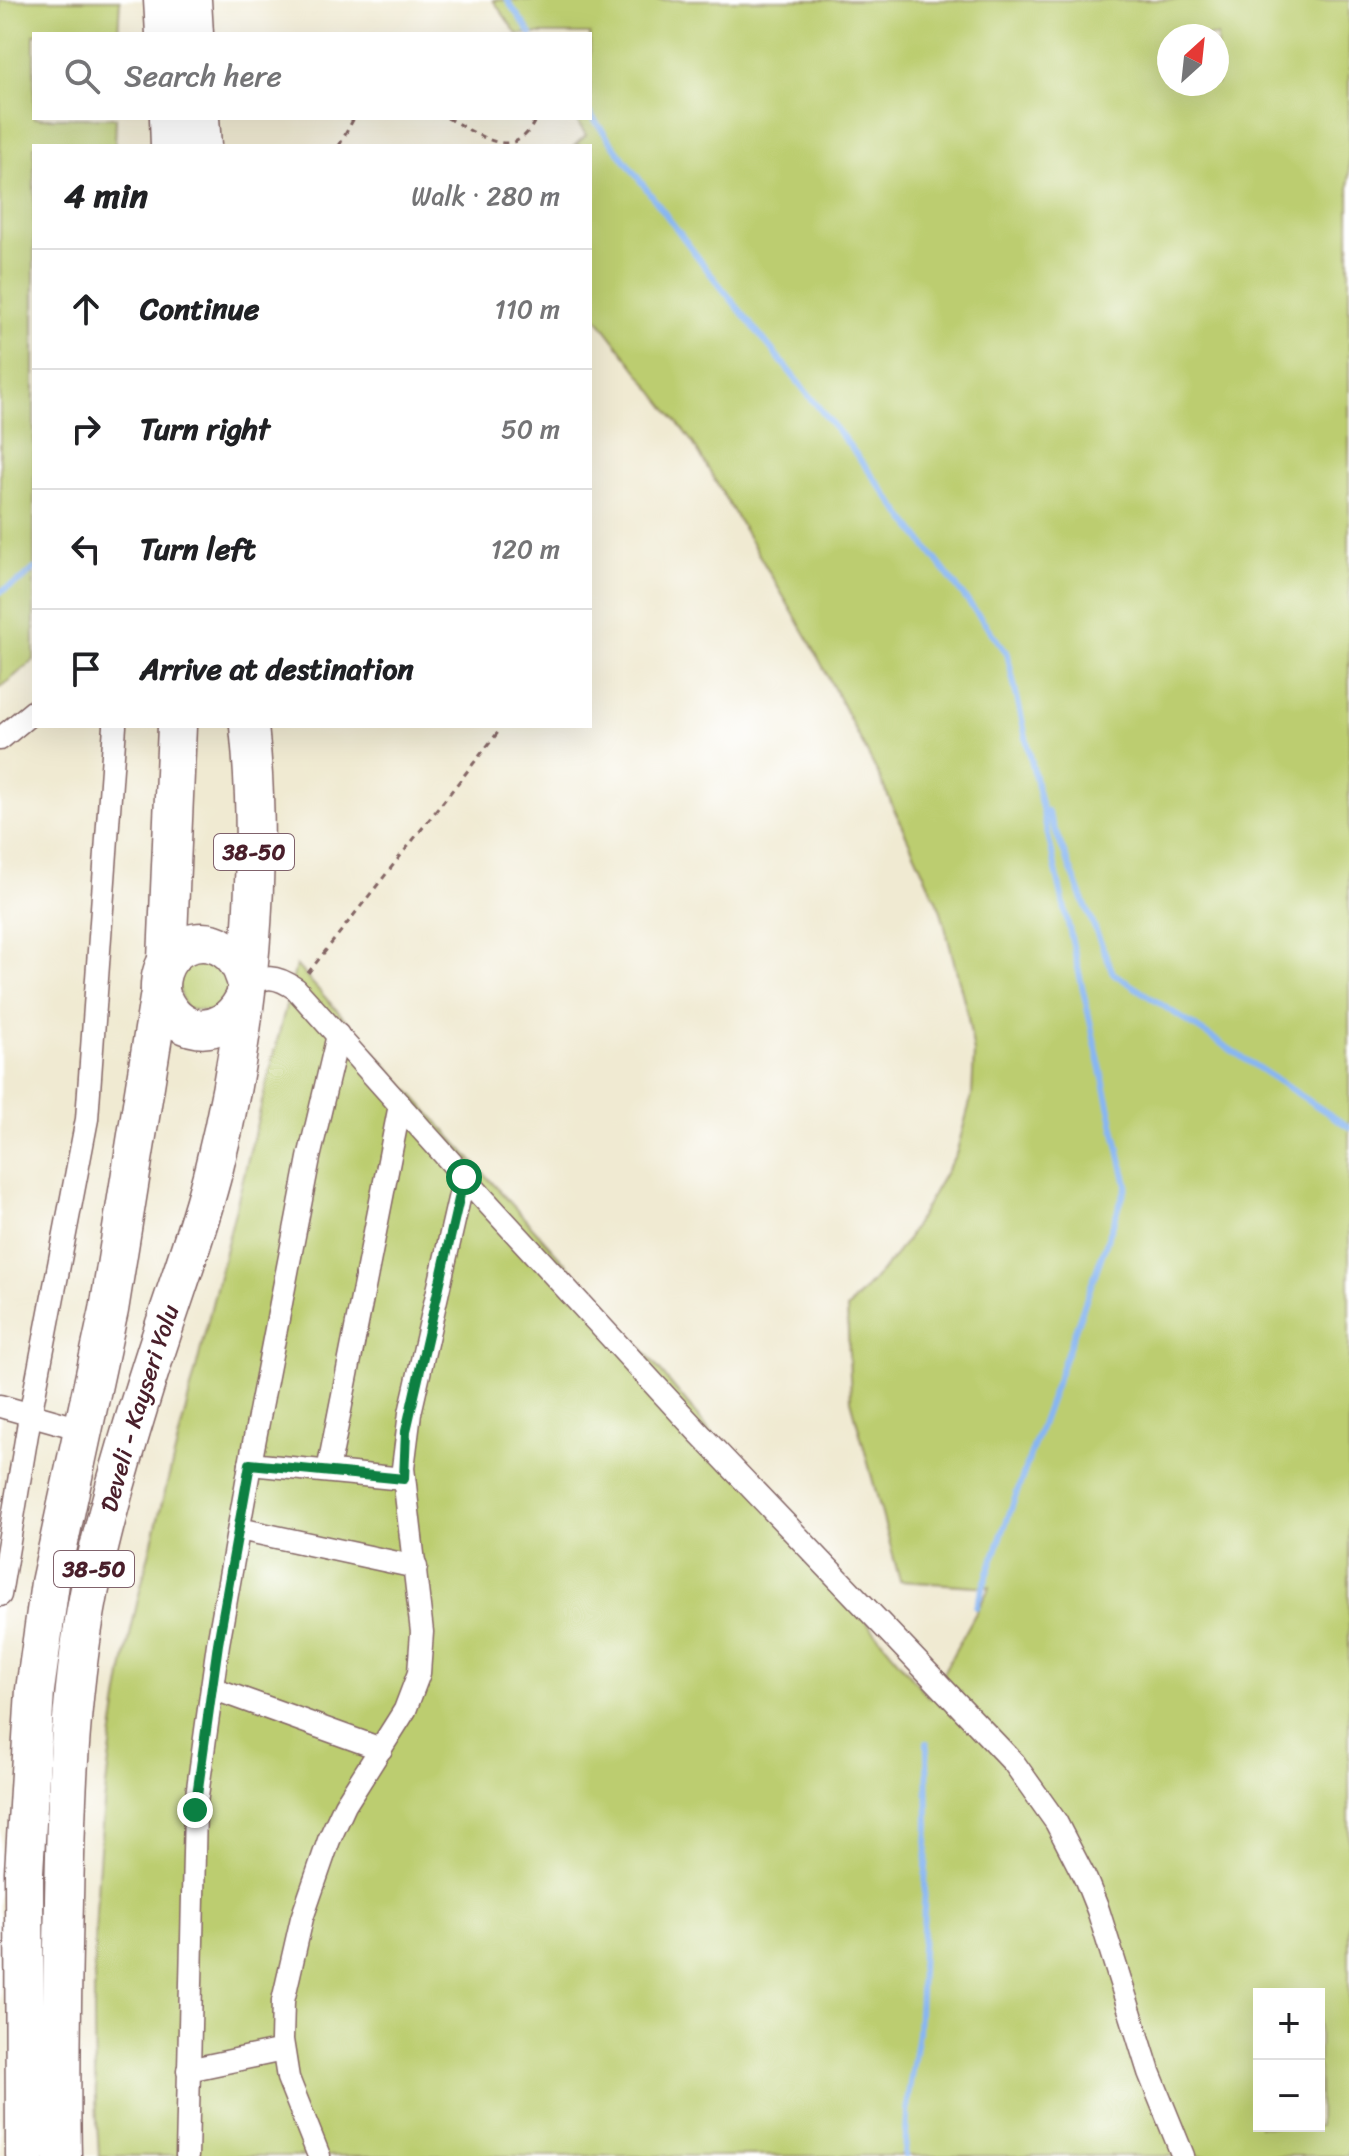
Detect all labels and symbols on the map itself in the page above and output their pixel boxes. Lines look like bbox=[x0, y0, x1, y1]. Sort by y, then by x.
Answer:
north arrow bbox=[1157, 24, 1229, 96]
road number: 38-50 bbox=[214, 834, 294, 870]
route start bbox=[446, 1159, 482, 1195]
street label: Develi - Kayseri Yolu bbox=[88, 1299, 191, 1517]
road number: 38-50 bbox=[54, 1551, 134, 1587]
route end bbox=[177, 1792, 213, 1828]

